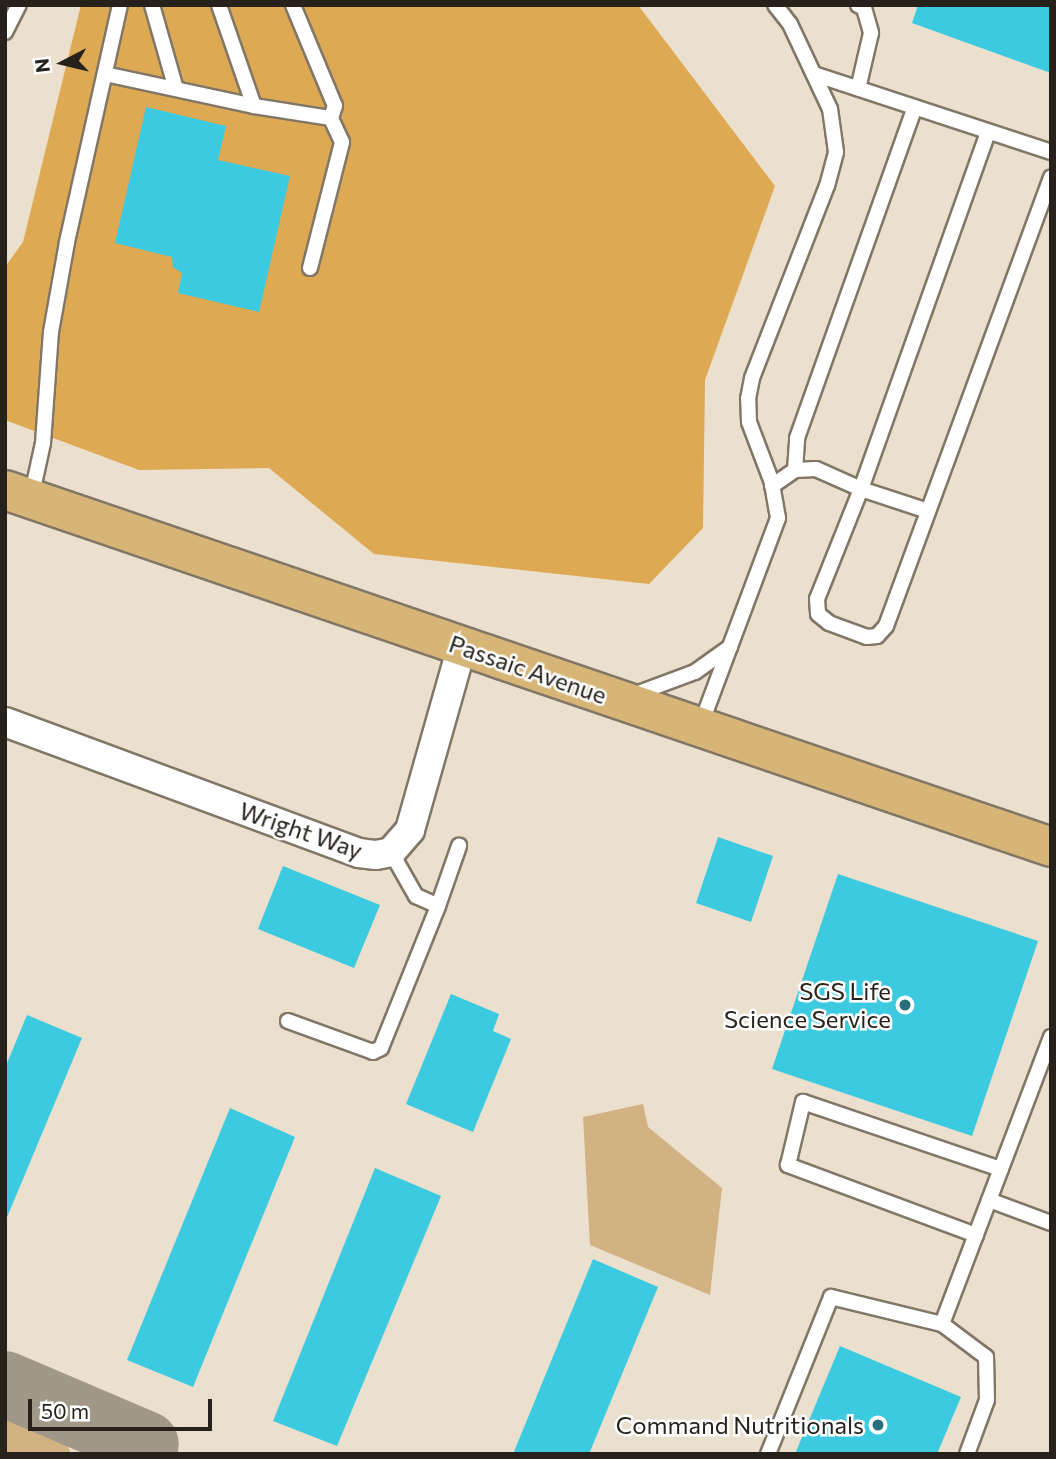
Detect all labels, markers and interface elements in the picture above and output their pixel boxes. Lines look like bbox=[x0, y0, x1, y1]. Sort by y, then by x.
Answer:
north arrow bbox=[28, 28, 98, 98]
text: N bbox=[29, 57, 54, 74]
street label: Passaic Avenue bbox=[445, 629, 611, 709]
street label: Wright Way bbox=[236, 796, 366, 864]
place label: SGS Life Science Service bbox=[724, 977, 891, 1033]
marker: SGS Life Science Service bbox=[897, 997, 913, 1013]
scale bar bbox=[32, 1386, 215, 1430]
text: 50 m bbox=[41, 1398, 89, 1423]
place label: Command Nutritionals bbox=[616, 1411, 864, 1439]
marker: Command Nutritionals bbox=[870, 1417, 886, 1433]

